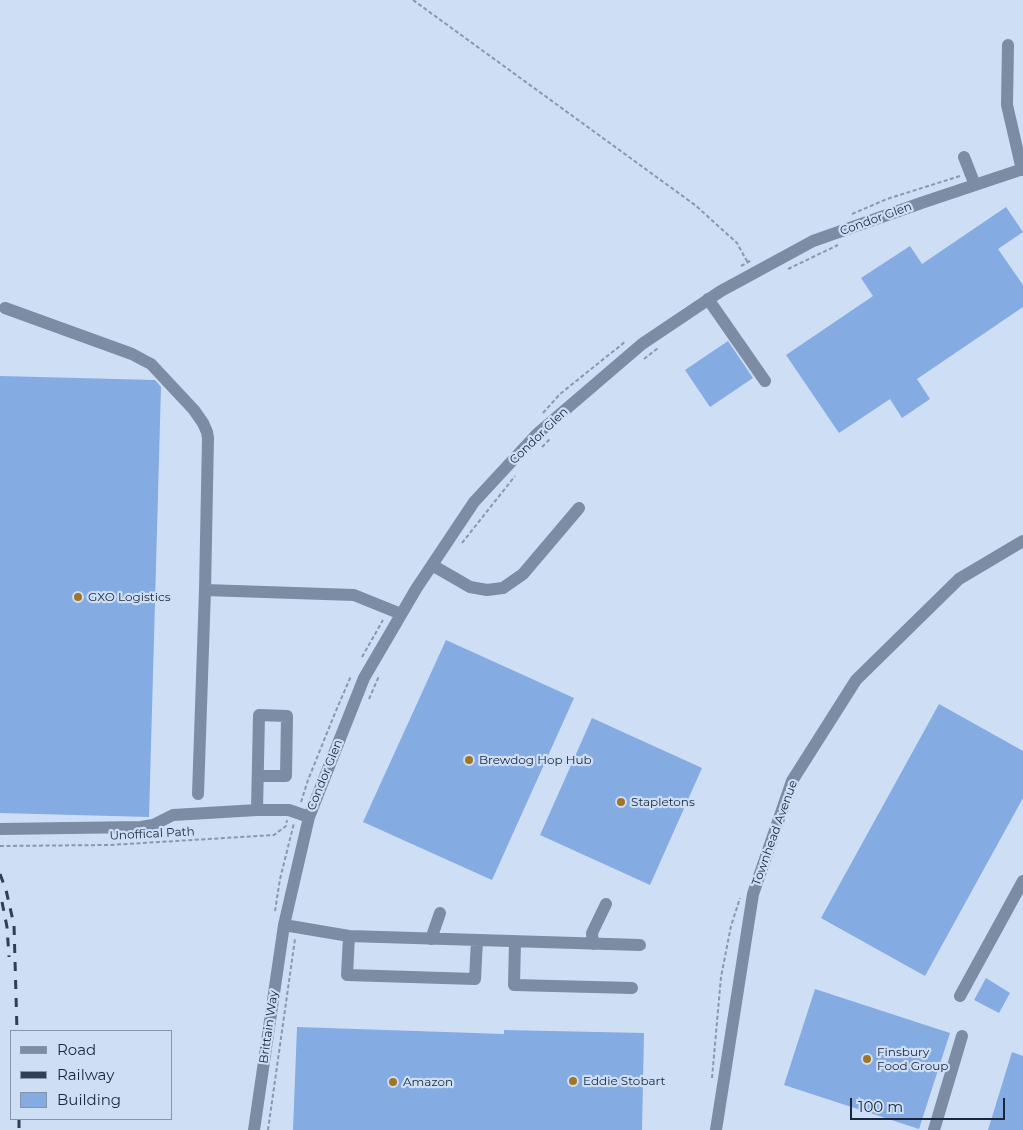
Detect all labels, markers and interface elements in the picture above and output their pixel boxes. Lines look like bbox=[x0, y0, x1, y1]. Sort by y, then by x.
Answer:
street label: Condor Glen bbox=[838, 199, 914, 239]
street label: Condor Glen bbox=[507, 405, 571, 467]
place label: GXO Logistics bbox=[88, 590, 171, 604]
marker: GXO Logistics bbox=[72, 591, 84, 603]
street label: Condor Glen bbox=[304, 737, 346, 813]
place label: Brewdog Hop Hub bbox=[479, 753, 592, 767]
marker: Brewdog Hop Hub bbox=[463, 754, 475, 766]
street label: Townhead Avenue bbox=[749, 778, 801, 888]
place label: Stapletons bbox=[631, 795, 695, 809]
marker: Stapletons bbox=[615, 796, 627, 808]
street label: Unoffical Path bbox=[109, 825, 195, 843]
street label: Brittain Way bbox=[257, 989, 281, 1065]
legend bbox=[10, 1030, 172, 1120]
text: Road bbox=[57, 1040, 96, 1059]
place label: Finsbury Food Group bbox=[877, 1045, 948, 1073]
marker: Finsbury Food Group bbox=[861, 1053, 873, 1065]
text: Railway bbox=[57, 1065, 114, 1084]
place label: Eddie Stobart bbox=[583, 1074, 665, 1088]
place label: Amazon bbox=[403, 1075, 453, 1089]
marker: Eddie Stobart bbox=[567, 1075, 579, 1087]
marker: Amazon bbox=[387, 1076, 399, 1088]
scale bar bbox=[853, 1088, 1008, 1120]
text: Building bbox=[57, 1090, 121, 1109]
text: 100 m bbox=[858, 1097, 903, 1116]

